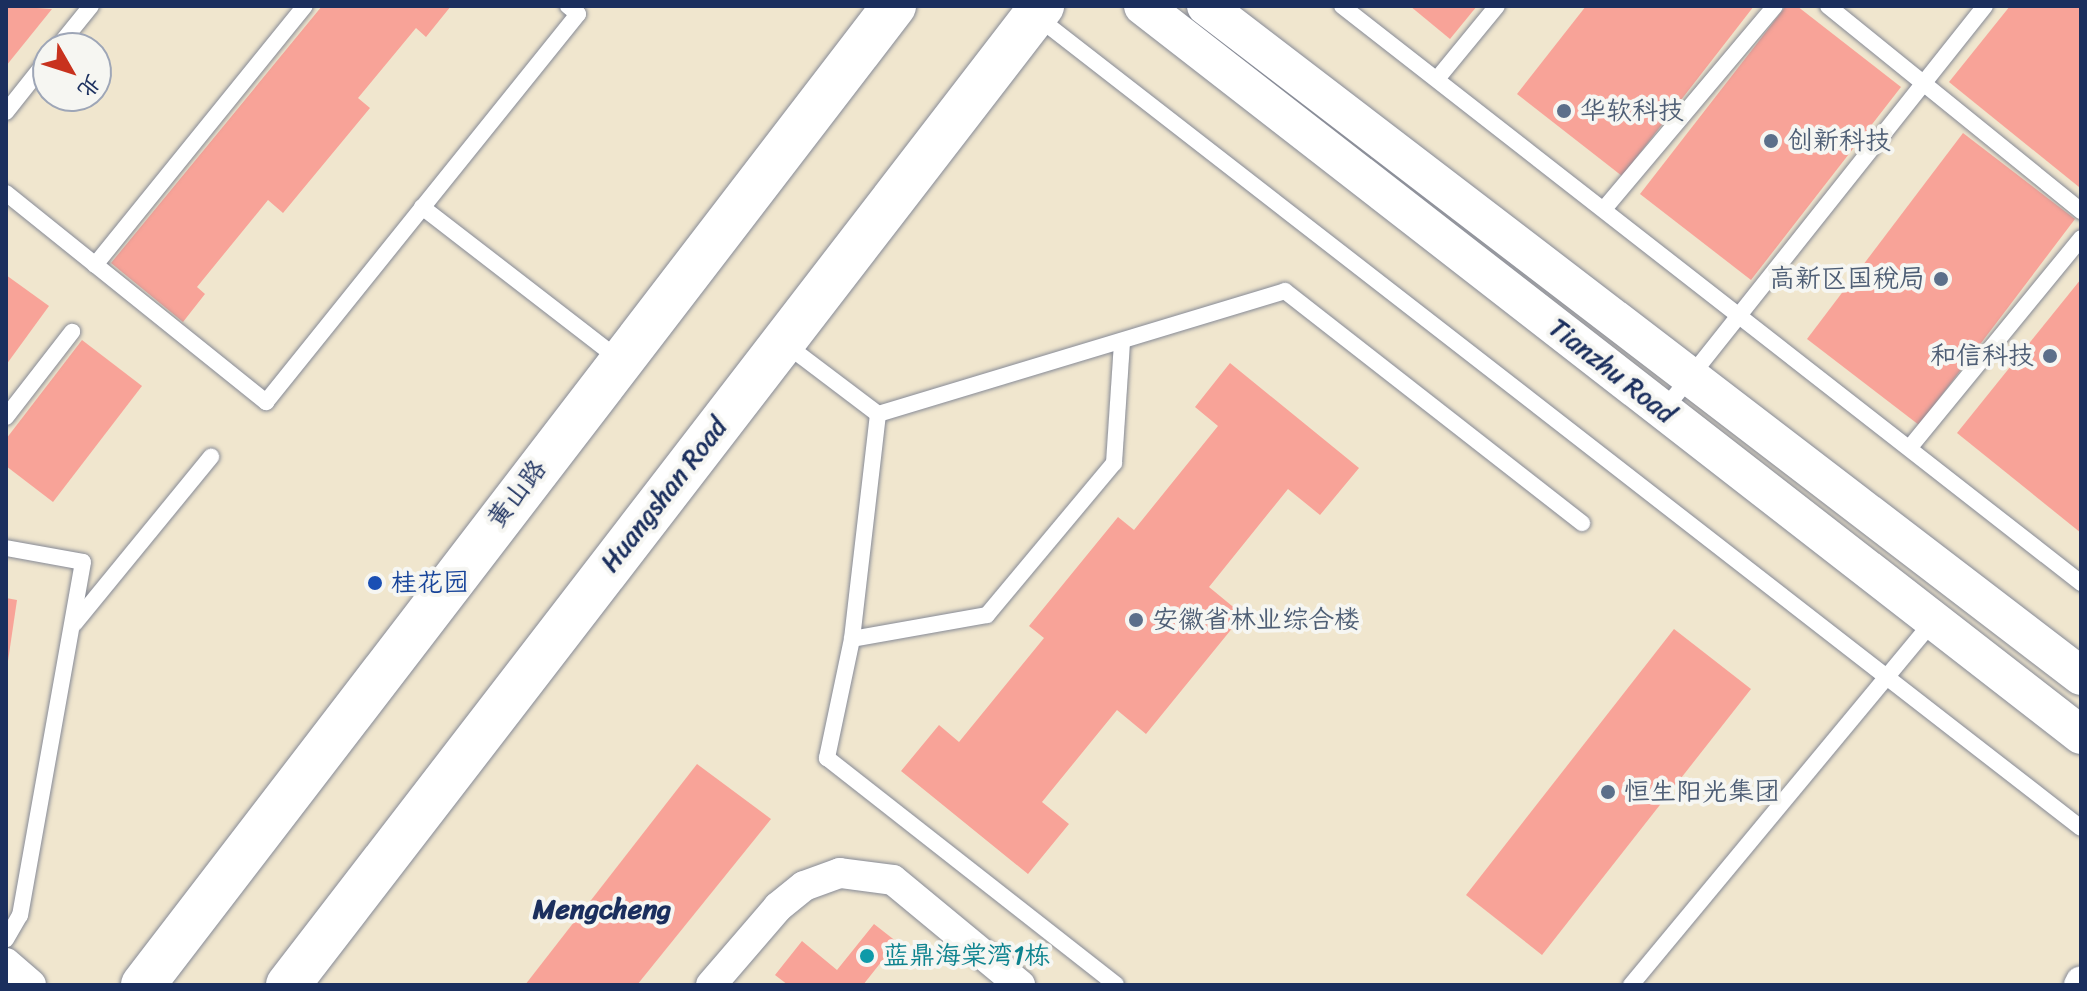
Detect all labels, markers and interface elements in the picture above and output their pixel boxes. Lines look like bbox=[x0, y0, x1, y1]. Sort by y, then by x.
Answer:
north arrow bbox=[32, 32, 112, 112]
text: 北 bbox=[67, 65, 112, 107]
place label: 华软科技 bbox=[1580, 95, 1684, 127]
marker: 华软科技 bbox=[1555, 102, 1573, 120]
place label: 创新科技 bbox=[1787, 125, 1891, 157]
marker: 创新科技 bbox=[1762, 132, 1780, 150]
place label: 高新区国税局 bbox=[1769, 263, 1925, 295]
marker: 高新区国税局 bbox=[1932, 270, 1950, 288]
street label: Tianzhu Road bbox=[1543, 312, 1681, 430]
place label: 和信科技 bbox=[1930, 340, 2034, 372]
marker: 和信科技 bbox=[2041, 347, 2059, 365]
street label: Huangshan Road bbox=[594, 412, 734, 578]
street label: 黄山路 bbox=[481, 454, 553, 534]
place label: 桂花园 bbox=[391, 567, 469, 599]
marker: 桂花园 bbox=[366, 574, 384, 592]
place label: 安徽省林业综合楼 bbox=[1152, 604, 1360, 636]
marker: 安徽省林业综合楼 bbox=[1127, 611, 1145, 629]
place label: 恒生阳光集团 bbox=[1624, 776, 1780, 808]
marker: 恒生阳光集团 bbox=[1599, 783, 1617, 801]
district label: Mengcheng bbox=[533, 892, 671, 926]
place label: 蓝鼎海棠湾1栋 bbox=[883, 940, 1050, 972]
marker: 蓝鼎海棠湾1栋 bbox=[858, 947, 876, 965]

